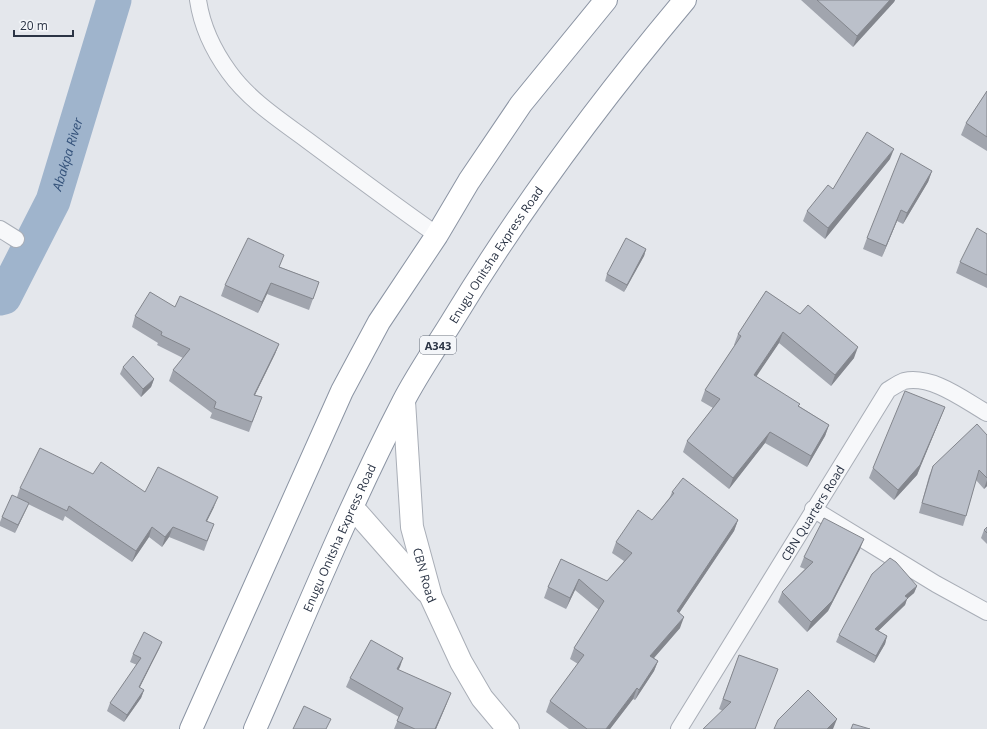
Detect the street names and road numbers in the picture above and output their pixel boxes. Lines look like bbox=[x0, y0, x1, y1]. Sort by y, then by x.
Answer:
street label: Enugu Onitsha Express Road bbox=[444, 183, 547, 326]
road number: A343 bbox=[420, 336, 456, 354]
street label: Enugu Onitsha Express Road bbox=[298, 461, 380, 614]
street label: CBN Quarters Road bbox=[776, 462, 848, 564]
street label: CBN Road bbox=[409, 546, 441, 605]

